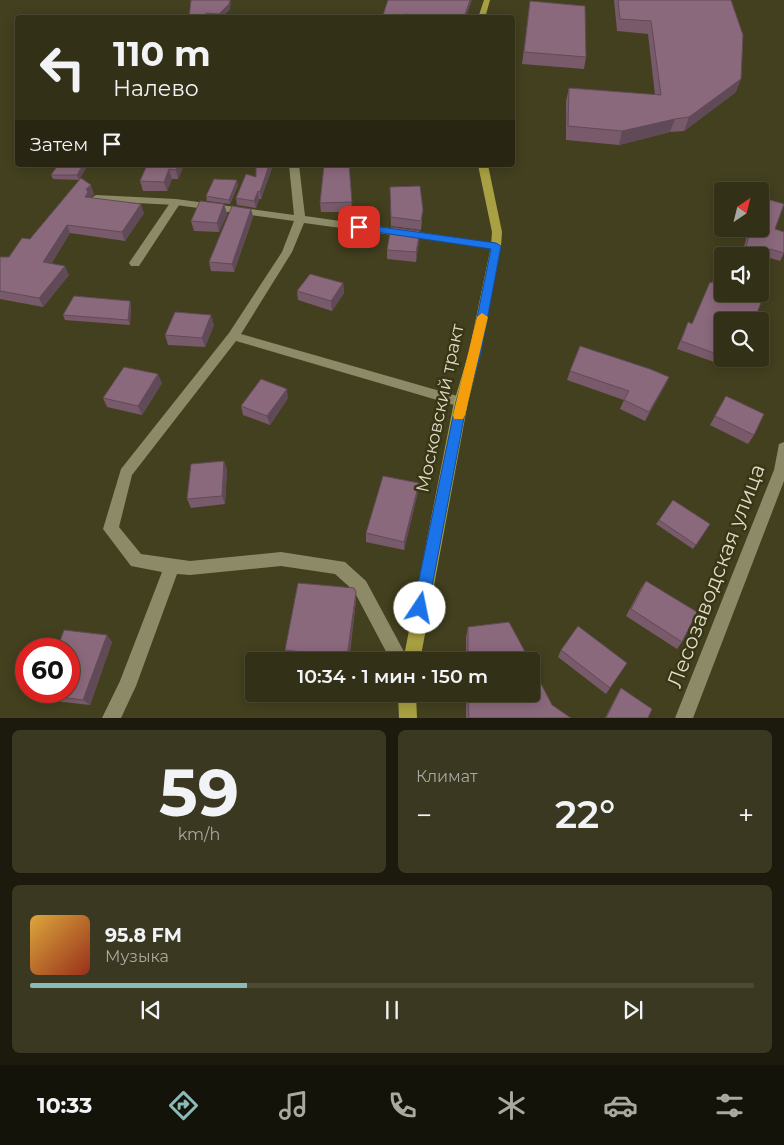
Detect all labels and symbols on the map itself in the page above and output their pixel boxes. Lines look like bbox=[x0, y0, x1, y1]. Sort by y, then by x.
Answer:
north arrow bbox=[714, 182, 769, 238]
pin bbox=[338, 206, 380, 248]
street label: Московский тракт bbox=[411, 321, 469, 494]
street label: Лесозаводская улица bbox=[661, 460, 770, 691]
position arrow bbox=[393, 581, 445, 633]
speed limit sign: 60 bbox=[15, 638, 80, 703]

